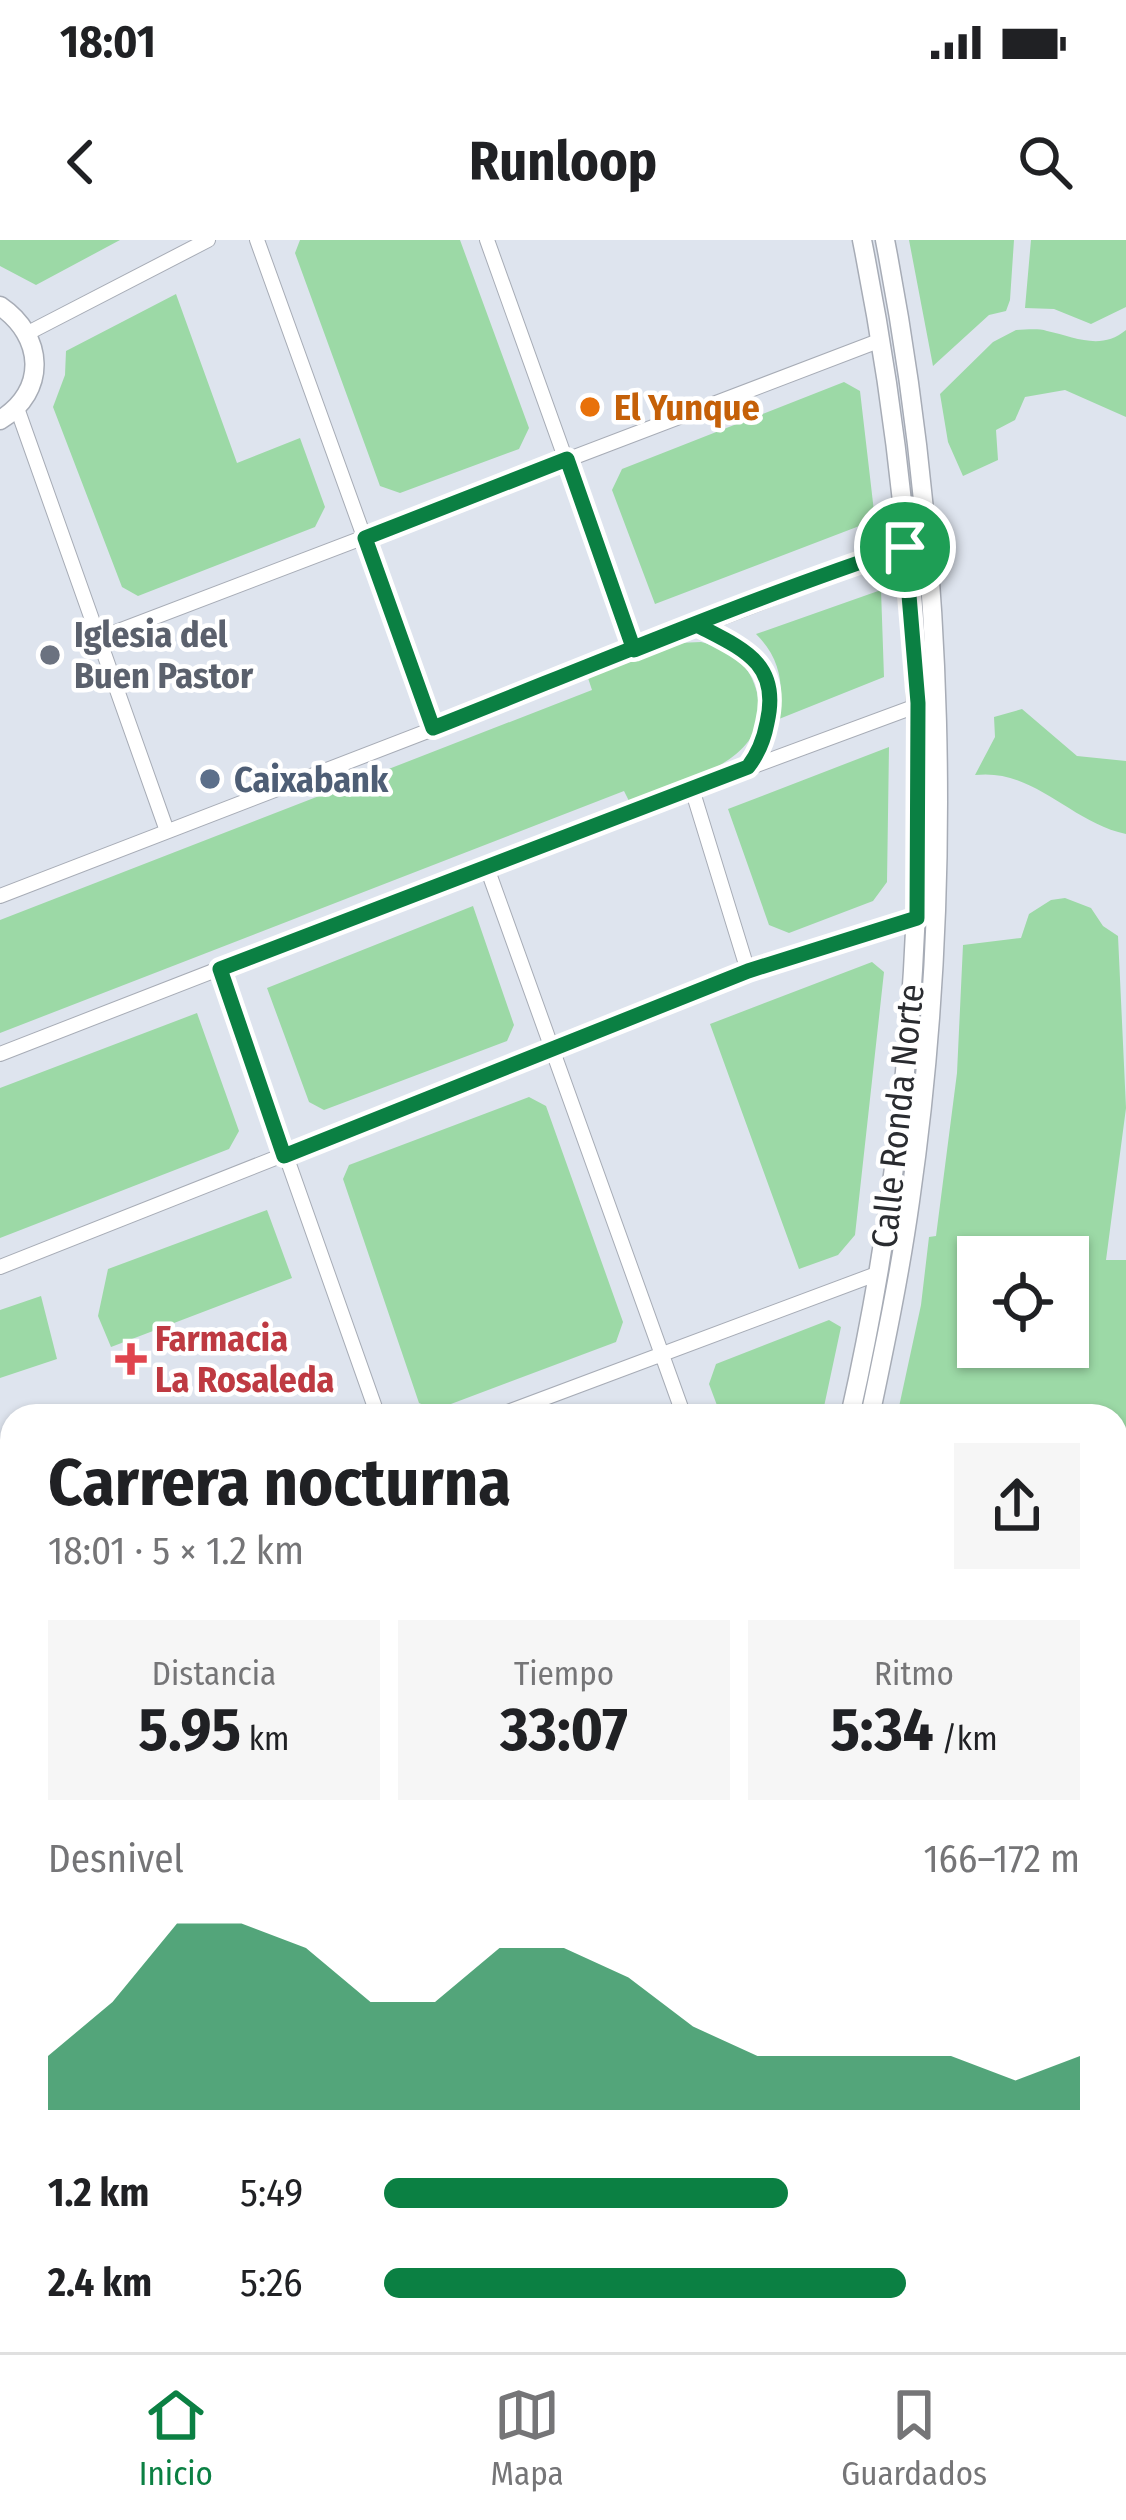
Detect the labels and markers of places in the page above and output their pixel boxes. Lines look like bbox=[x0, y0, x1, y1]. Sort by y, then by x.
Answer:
place label: El Yunque bbox=[614, 386, 760, 430]
marker: El Yunque bbox=[577, 394, 603, 420]
pin bbox=[854, 496, 956, 598]
place label: Iglesia del Buen Pastor bbox=[74, 613, 254, 698]
marker: Iglesia del Buen Pastor bbox=[37, 642, 63, 668]
place label: Caixabank bbox=[234, 758, 389, 802]
marker: Caixabank bbox=[197, 766, 223, 792]
place label: Farmacia La Rosaleda bbox=[155, 1317, 334, 1402]
marker: Farmacia La Rosaleda bbox=[118, 1346, 144, 1372]

